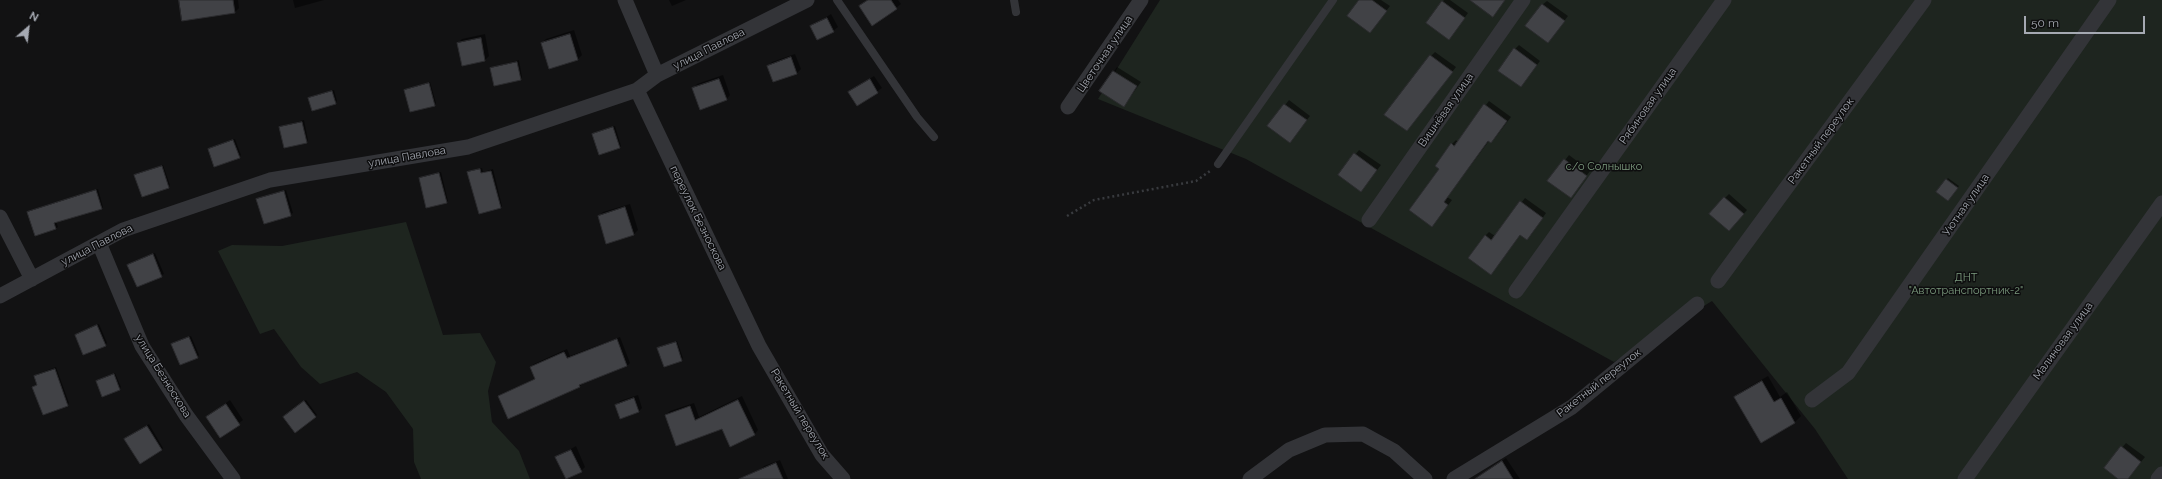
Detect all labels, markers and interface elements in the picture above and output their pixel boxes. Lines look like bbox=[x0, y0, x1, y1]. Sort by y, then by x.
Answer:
north arrow bbox=[8, 8, 48, 48]
scale bar bbox=[2026, 8, 2147, 34]
text: N bbox=[27, 9, 41, 25]
street label: Цветочная улица bbox=[1074, 13, 1136, 95]
text: 50 m bbox=[2031, 16, 2059, 30]
street label: улица Павлова bbox=[671, 25, 747, 73]
street label: Рябиновая улица bbox=[1617, 65, 1679, 147]
street label: Вишнёвая улица bbox=[1416, 71, 1476, 149]
street label: Ракетный переулок bbox=[1785, 95, 1857, 187]
street label: улица Павлова bbox=[367, 144, 447, 170]
park label: с/о Солнышко bbox=[1566, 160, 1642, 174]
street label: переулок Безноскова bbox=[667, 164, 729, 272]
street label: Уютная улица bbox=[1940, 171, 1992, 239]
street label: улица Павлова bbox=[59, 221, 135, 269]
park label: ДНТ "Автотранспортник-2" bbox=[1909, 271, 2023, 297]
street label: Малиновая улица bbox=[2030, 300, 2096, 382]
street label: улица Безноскова bbox=[132, 332, 194, 420]
street label: Ракетный переулок bbox=[1554, 346, 1644, 420]
street label: Ракетный переулок bbox=[768, 366, 832, 462]

